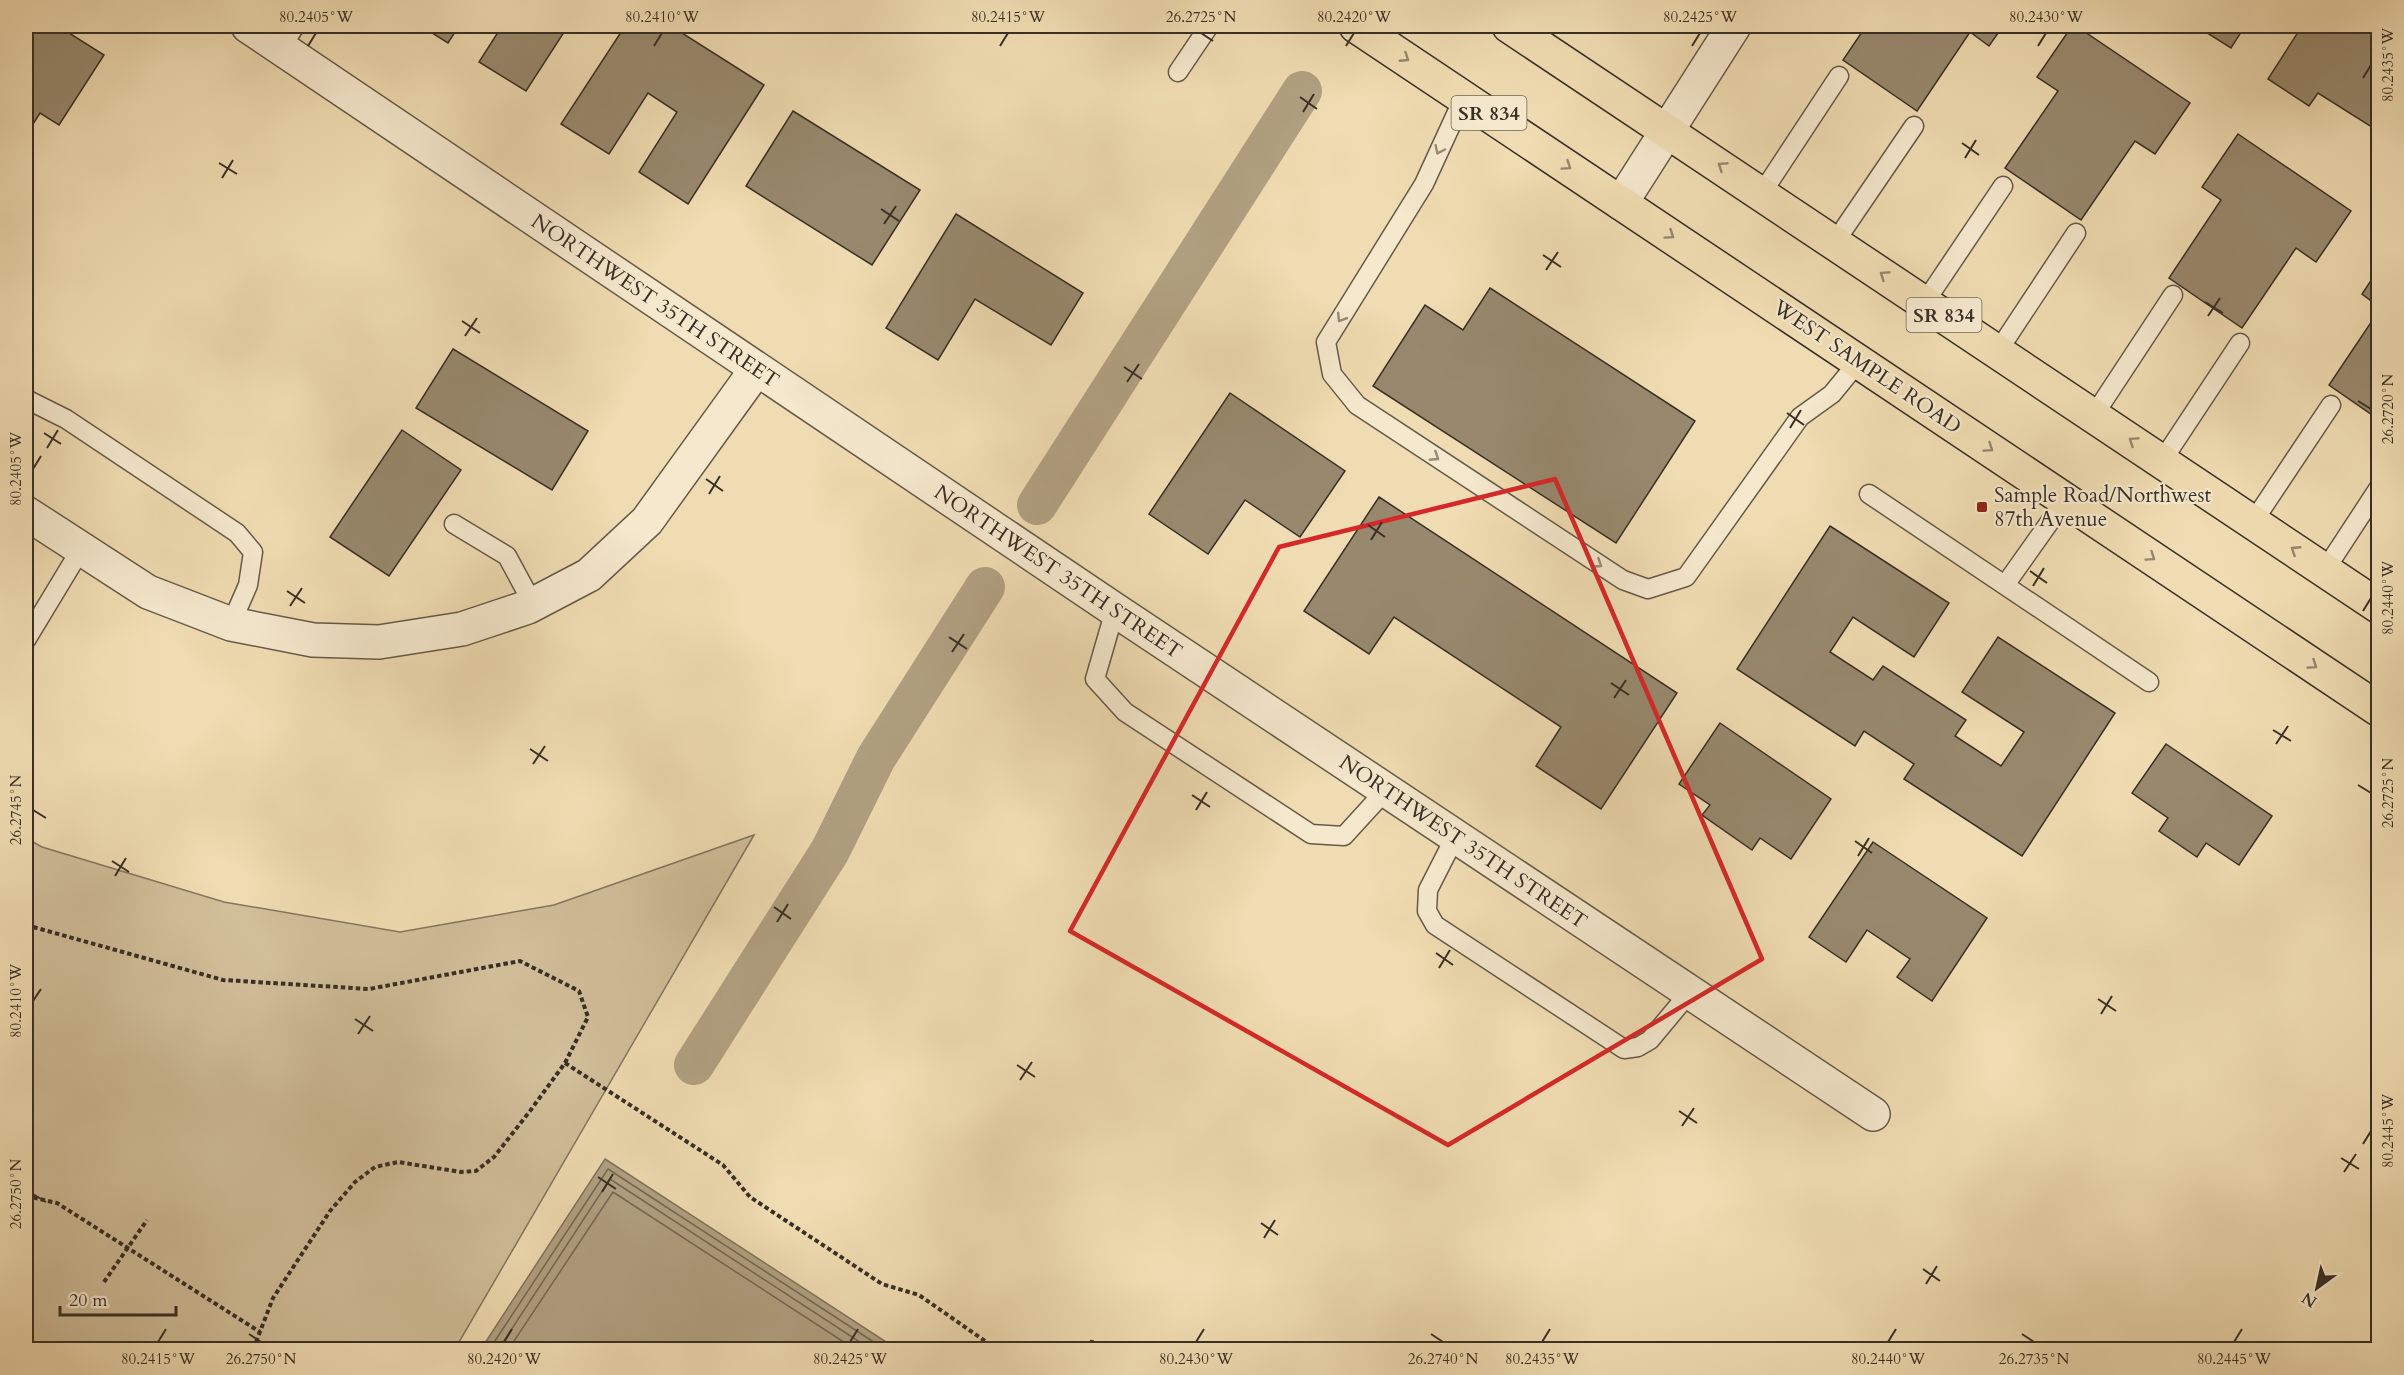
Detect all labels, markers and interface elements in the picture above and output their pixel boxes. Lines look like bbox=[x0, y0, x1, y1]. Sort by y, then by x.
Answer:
text: 80.2405°W bbox=[279, 7, 354, 27]
text: 80.2410°W bbox=[625, 7, 700, 27]
text: 80.2415°W bbox=[971, 7, 1046, 27]
text: 26.2725°N bbox=[1166, 7, 1236, 27]
text: 80.2420°W bbox=[1317, 7, 1392, 27]
text: 80.2425°W bbox=[1663, 7, 1738, 27]
text: 80.2430°W bbox=[2009, 7, 2084, 27]
text: 80.2435°W bbox=[2378, 27, 2398, 102]
one-way arrow bbox=[1398, 50, 1409, 61]
road number: SR 834 bbox=[1452, 96, 1526, 130]
one-way arrow bbox=[1435, 143, 1447, 154]
one-way arrow bbox=[1560, 159, 1571, 170]
one-way arrow bbox=[1717, 162, 1728, 173]
street label: NORTHWEST 35TH STREET bbox=[525, 207, 785, 395]
one-way arrow bbox=[1663, 228, 1674, 239]
one-way arrow bbox=[1879, 271, 1890, 282]
street label: WEST SAMPLE ROAD bbox=[1766, 293, 1967, 441]
road number: SR 834 bbox=[1906, 298, 1982, 332]
one-way arrow bbox=[1337, 312, 1349, 322]
text: 26.2720°N bbox=[2378, 374, 2398, 444]
text: 80.2405°W bbox=[6, 431, 26, 506]
one-way arrow bbox=[2129, 437, 2140, 448]
one-way arrow bbox=[1982, 441, 1993, 452]
one-way arrow bbox=[1429, 450, 1440, 461]
street label: NORTHWEST 35TH STREET bbox=[928, 478, 1188, 666]
place label: Sample Road/Northwest 87th Avenue bbox=[1994, 481, 2211, 534]
marker: Sample Road/Northwest 87th Avenue bbox=[1975, 500, 1989, 514]
one-way arrow bbox=[2291, 546, 2302, 557]
one-way arrow bbox=[2144, 550, 2155, 561]
one-way arrow bbox=[1591, 557, 1602, 568]
text: 80.2440°W bbox=[2378, 560, 2398, 635]
one-way arrow bbox=[2307, 658, 2318, 669]
street label: NORTHWEST 35TH STREET bbox=[1333, 748, 1593, 936]
text: 26.2725°N bbox=[2378, 758, 2398, 828]
text: 26.2745°N bbox=[6, 775, 26, 845]
text: 80.2410°W bbox=[6, 963, 26, 1038]
text: 80.2445°W bbox=[2378, 1093, 2398, 1168]
text: 26.2750°N bbox=[6, 1159, 26, 1229]
north arrow bbox=[2287, 1258, 2347, 1318]
scale bar bbox=[60, 1279, 176, 1317]
text: N bbox=[2297, 1287, 2321, 1313]
text: 20 m bbox=[69, 1288, 108, 1313]
text: 80.2415°W bbox=[121, 1349, 196, 1369]
text: 26.2750°N bbox=[226, 1349, 296, 1369]
text: 80.2420°W bbox=[467, 1349, 542, 1369]
text: 80.2425°W bbox=[813, 1349, 888, 1369]
text: 80.2430°W bbox=[1159, 1349, 1234, 1369]
text: 26.2740°N bbox=[1408, 1349, 1478, 1369]
text: 80.2435°W bbox=[1505, 1349, 1580, 1369]
text: 80.2440°W bbox=[1851, 1349, 1926, 1369]
text: 26.2735°N bbox=[1999, 1349, 2069, 1369]
text: 80.2445°W bbox=[2197, 1349, 2272, 1369]

